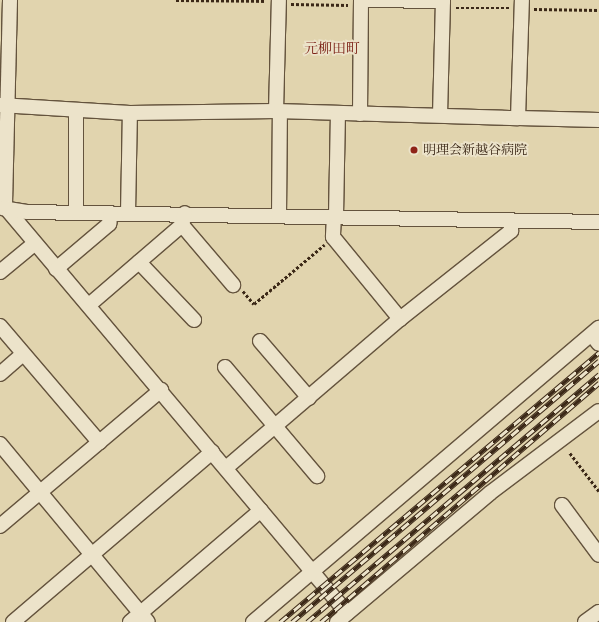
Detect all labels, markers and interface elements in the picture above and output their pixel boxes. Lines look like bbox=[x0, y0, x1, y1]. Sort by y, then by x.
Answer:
district label: 元柳田町 bbox=[304, 40, 360, 56]
place label: 明理会新越谷病院 bbox=[423, 142, 527, 158]
marker: 明理会新越谷病院 bbox=[408, 144, 420, 156]

